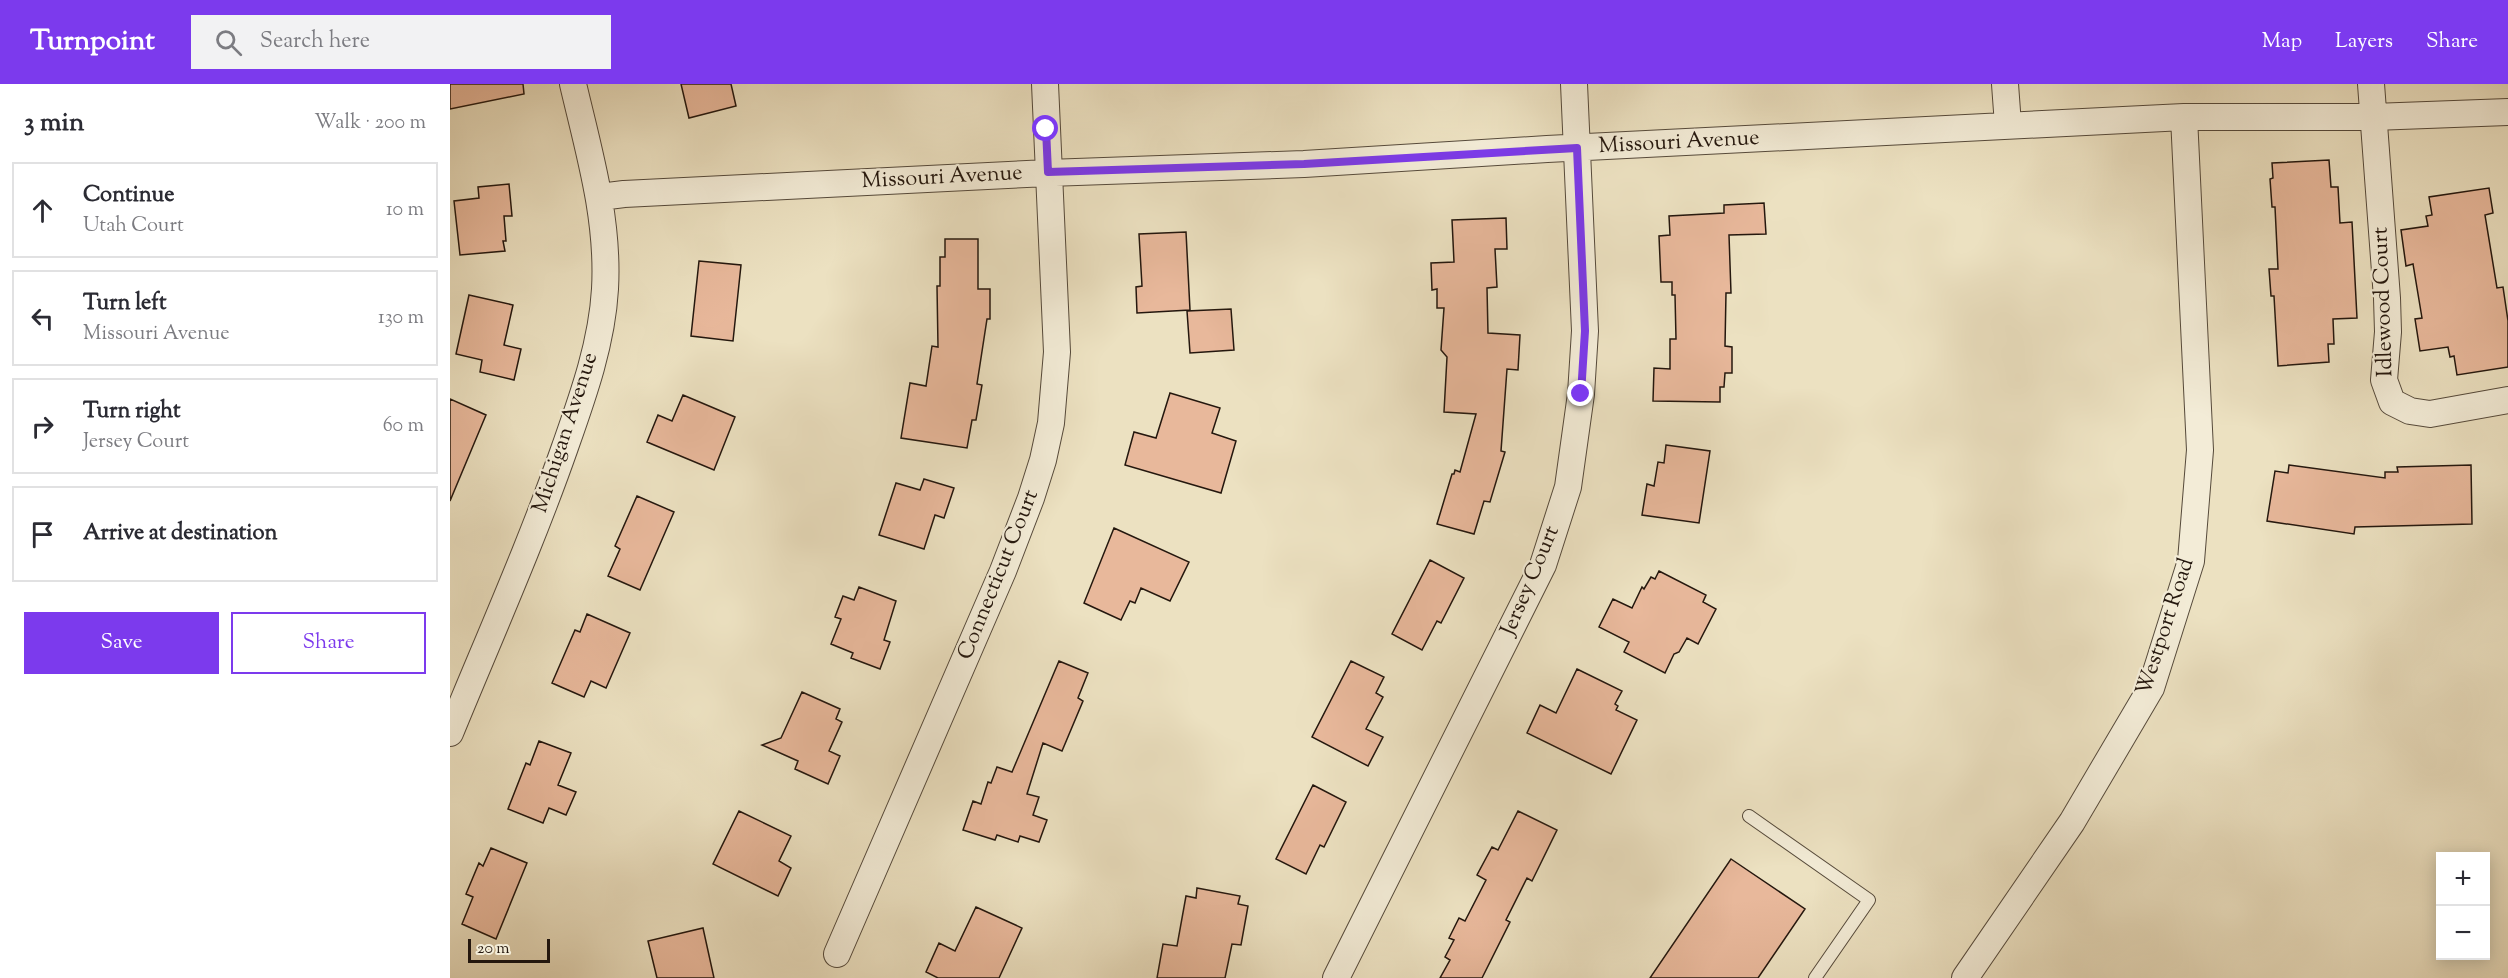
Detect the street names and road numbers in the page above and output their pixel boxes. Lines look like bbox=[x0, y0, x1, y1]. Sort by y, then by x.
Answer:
street label: Missouri Avenue bbox=[1598, 123, 1760, 163]
street label: Missouri Avenue bbox=[861, 158, 1023, 198]
street label: Idlewood Court bbox=[2365, 226, 2403, 378]
street label: Michigan Avenue bbox=[525, 348, 607, 518]
street label: Connecticut Court bbox=[950, 485, 1048, 665]
street label: Jersey Court bbox=[1493, 521, 1569, 642]
street label: Westport Road bbox=[2129, 554, 2203, 700]

